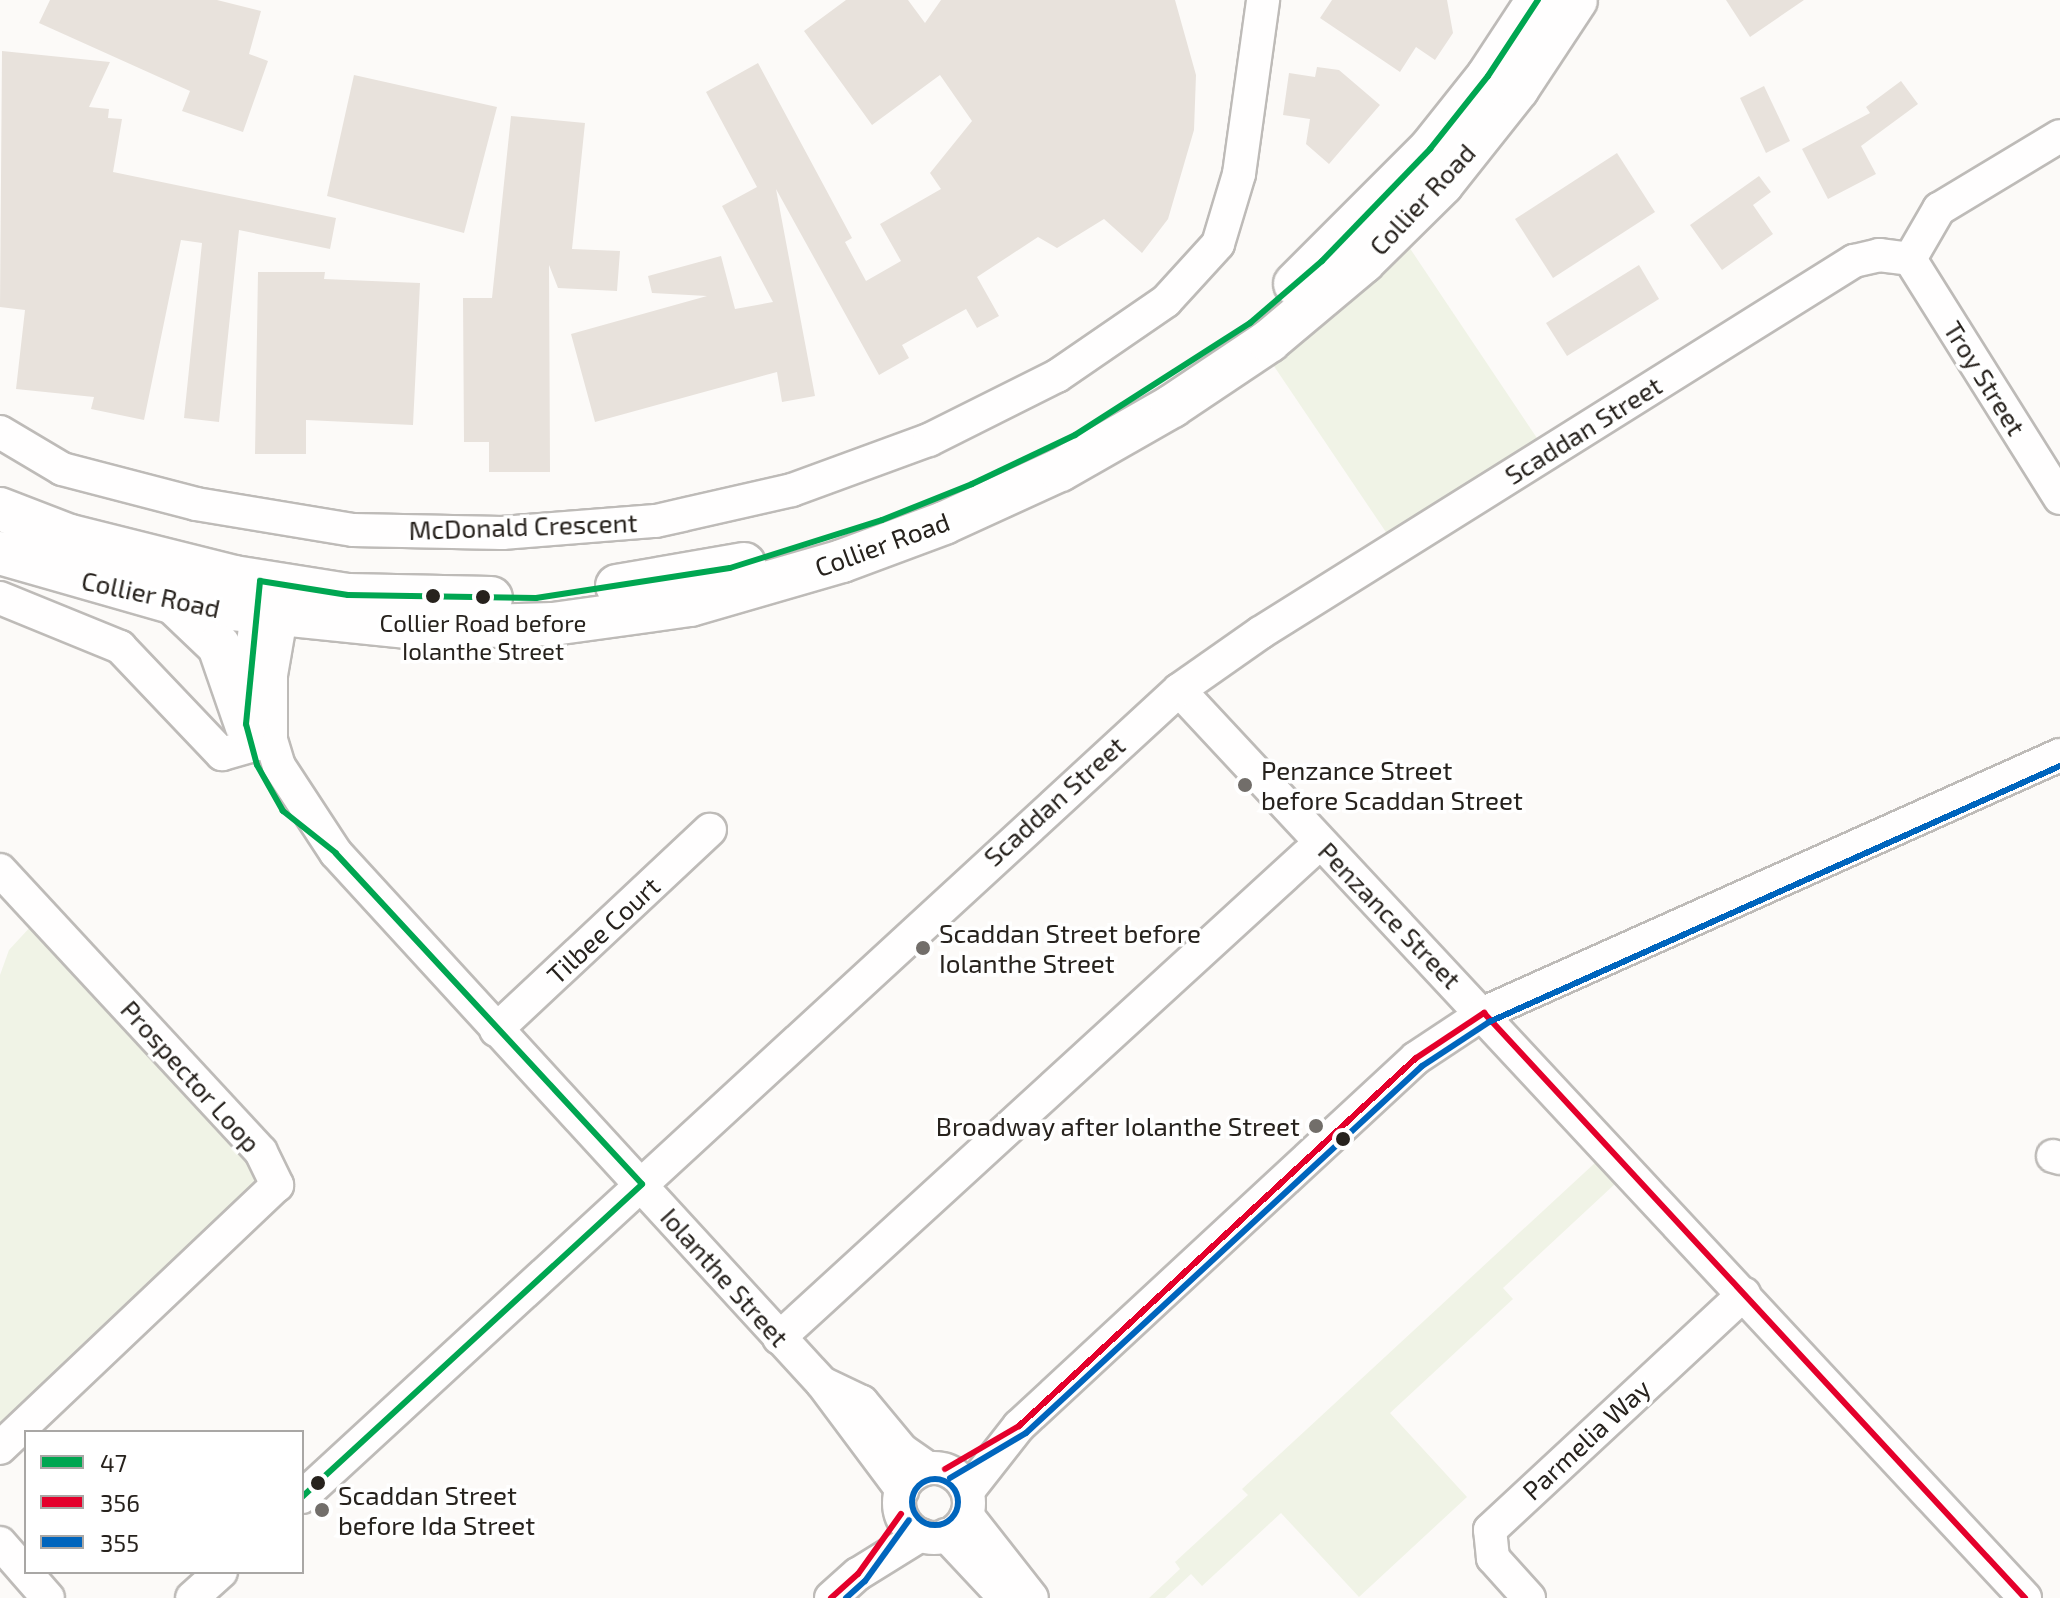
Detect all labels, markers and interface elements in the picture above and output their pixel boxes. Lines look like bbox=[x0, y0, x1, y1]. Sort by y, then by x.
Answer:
street label: Collier Road bbox=[1362, 137, 1482, 261]
street label: Troy Street bbox=[1938, 315, 2032, 441]
street label: Scaddan Street bbox=[1499, 369, 1667, 491]
street label: Collier Road bbox=[810, 505, 954, 583]
street label: McDonald Crescent bbox=[408, 506, 638, 546]
street label: Collier Road bbox=[79, 564, 223, 624]
unlabelled marker bbox=[425, 588, 441, 604]
marker: Collier Road before Iolanthe Street bbox=[475, 589, 491, 605]
place label: Collier Road before Iolanthe Street bbox=[379, 609, 587, 665]
street label: Scaddan Street bbox=[977, 730, 1131, 872]
place label: Penzance Street before Scaddan Street bbox=[1261, 754, 1523, 816]
marker: Penzance Street before Scaddan Street bbox=[1236, 776, 1254, 794]
street label: Penzance Street bbox=[1312, 835, 1468, 995]
street label: Tilbee Court bbox=[540, 870, 666, 990]
place label: Scaddan Street before Iolanthe Street bbox=[939, 917, 1201, 978]
marker: Scaddan Street before Iolanthe Street bbox=[914, 939, 932, 957]
street label: Prospector Loop bbox=[115, 993, 267, 1159]
place label: Broadway after Iolanthe Street bbox=[935, 1110, 1300, 1142]
marker: Broadway after Iolanthe Street bbox=[1307, 1117, 1325, 1135]
unlabelled marker bbox=[1335, 1131, 1351, 1147]
street label: Iolanthe Street bbox=[655, 1201, 795, 1353]
street label: Parmelia Way bbox=[1516, 1372, 1656, 1506]
legend bbox=[24, 1430, 304, 1574]
text: 47 bbox=[100, 1448, 127, 1477]
unlabelled marker bbox=[310, 1475, 326, 1491]
place label: Scaddan Street before Ida Street bbox=[338, 1479, 535, 1540]
text: 356 bbox=[100, 1488, 140, 1517]
marker: Scaddan Street before Ida Street bbox=[313, 1501, 331, 1519]
text: 355 bbox=[100, 1528, 139, 1557]

